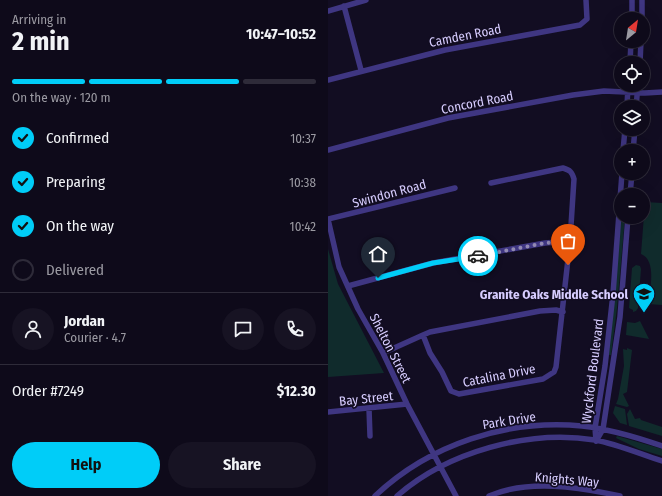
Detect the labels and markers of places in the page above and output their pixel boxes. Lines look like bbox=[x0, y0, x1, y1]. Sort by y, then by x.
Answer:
pin bbox=[551, 224, 585, 265]
pin bbox=[361, 237, 395, 278]
school or university icon: Granite Oaks Middle School bbox=[631, 281, 657, 314]
place label: Granite Oaks Middle School bbox=[480, 287, 628, 302]

